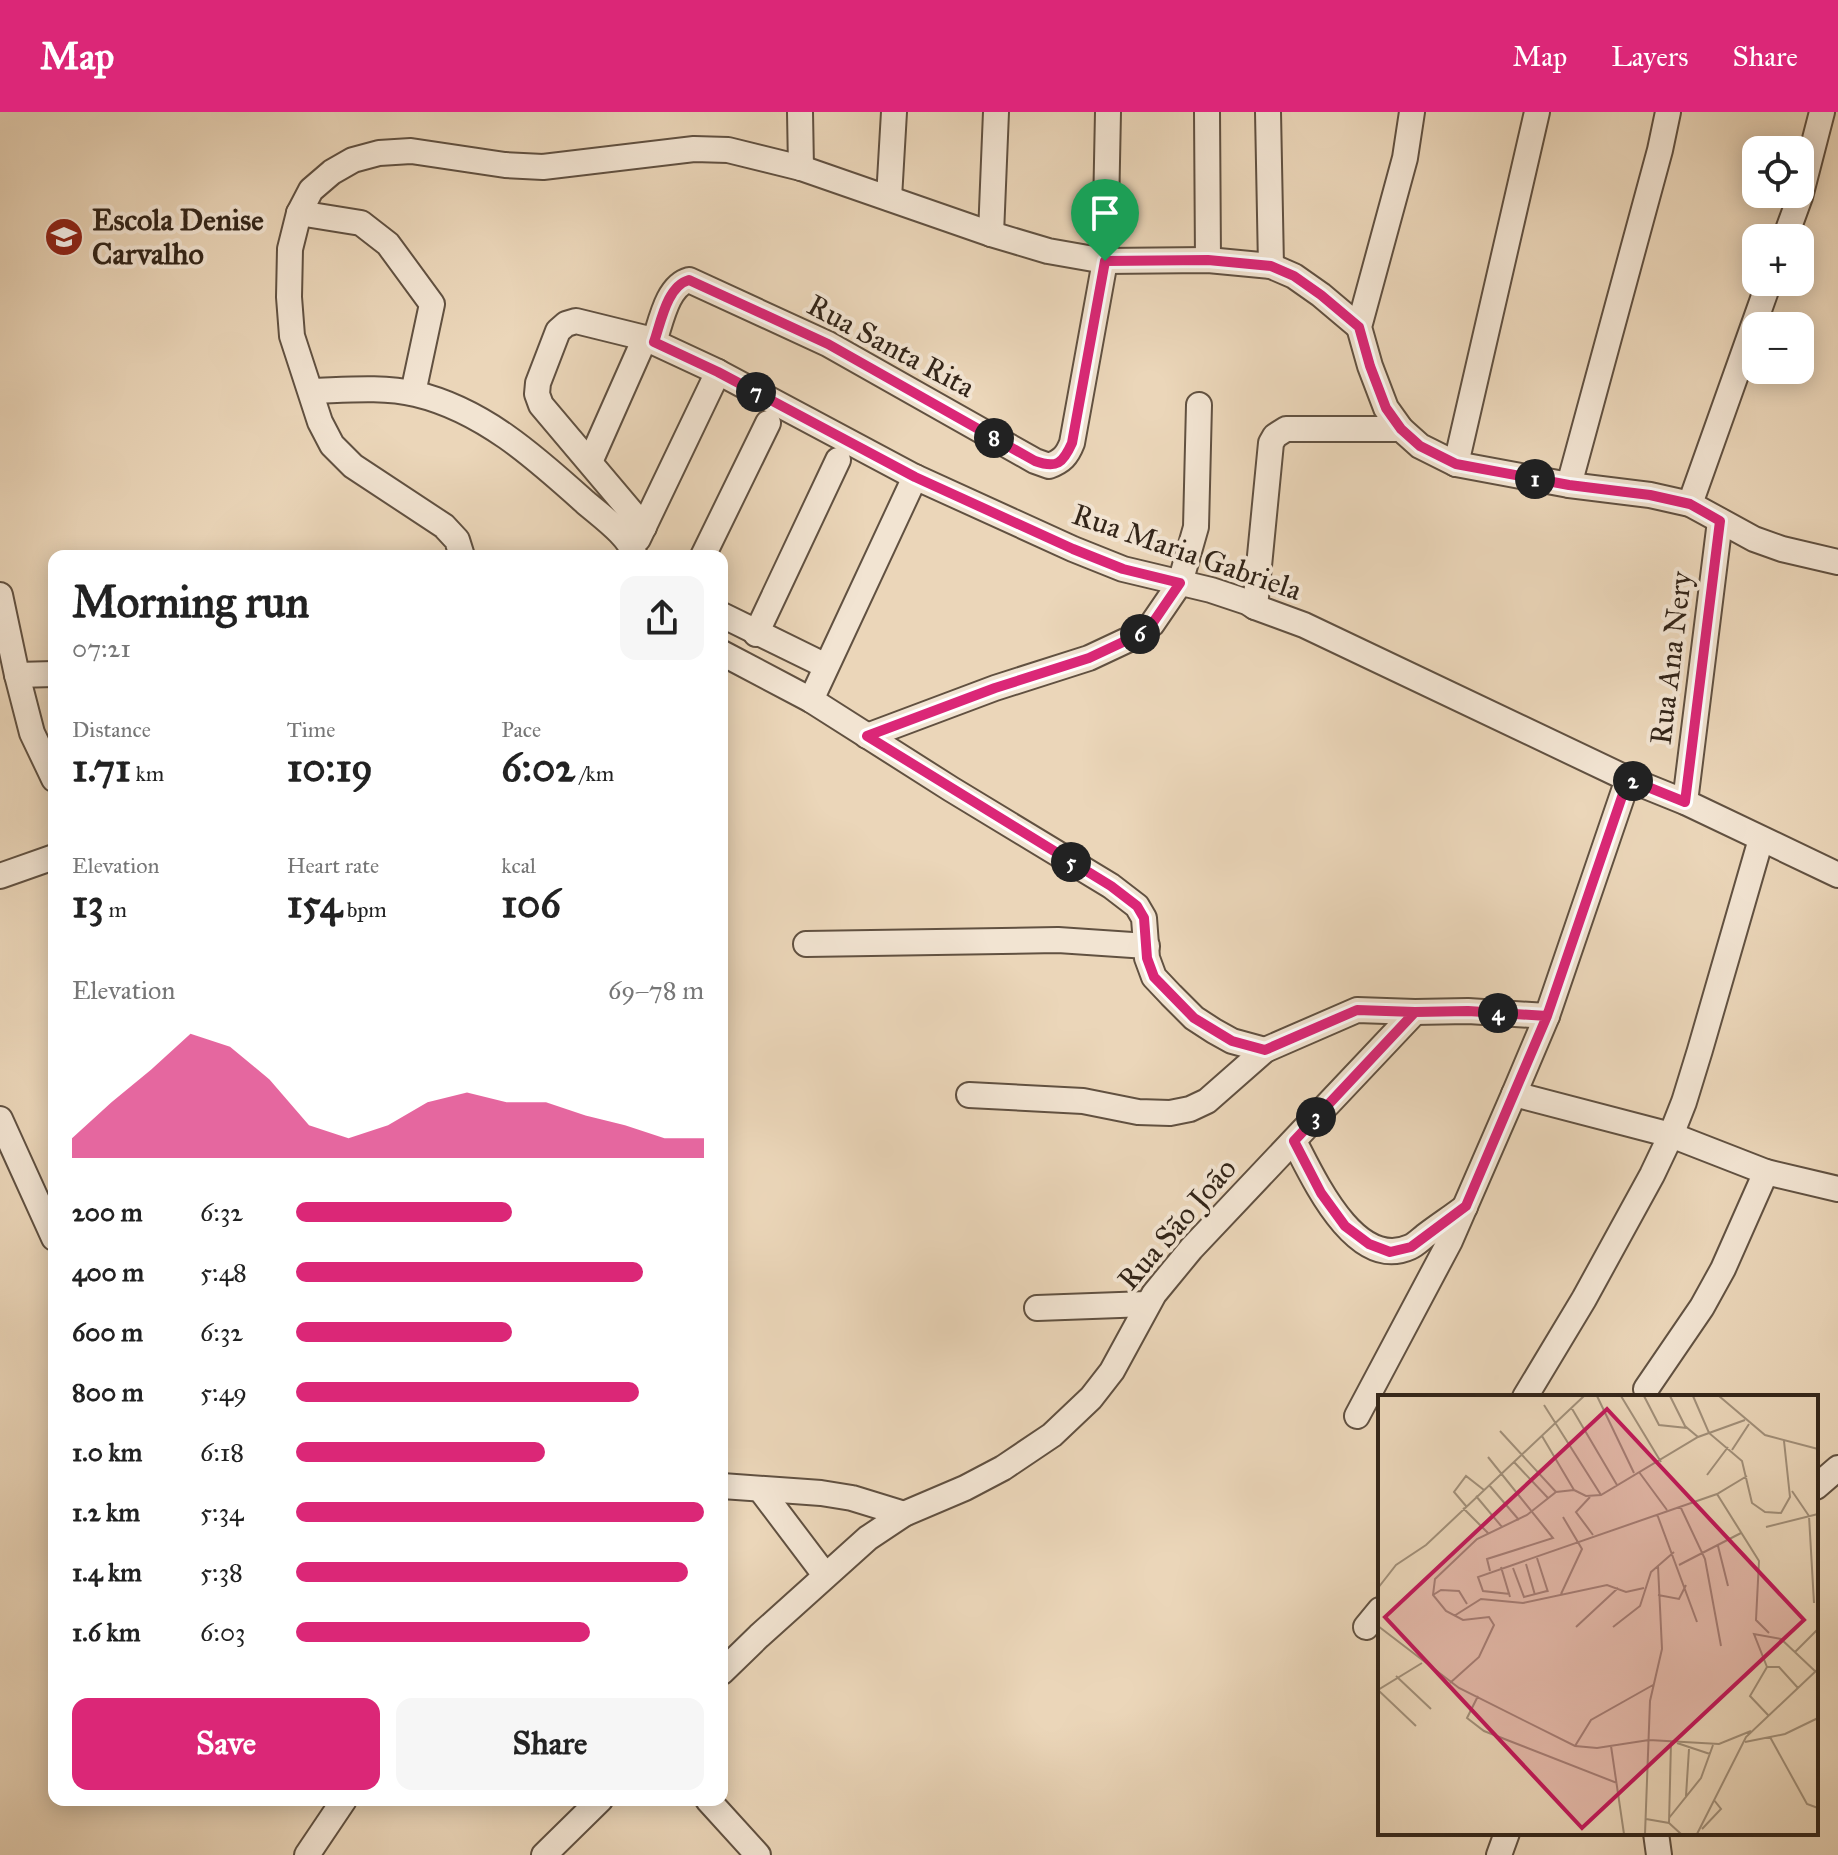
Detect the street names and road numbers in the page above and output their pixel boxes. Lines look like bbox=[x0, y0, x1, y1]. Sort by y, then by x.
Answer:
street label: Rua Santa Rita bbox=[801, 287, 981, 405]
street label: Rua Maria Gabriela bbox=[1068, 496, 1307, 608]
street label: Rua Ana Nery bbox=[1643, 568, 1700, 747]
street label: Rua São João bbox=[1110, 1151, 1244, 1297]

